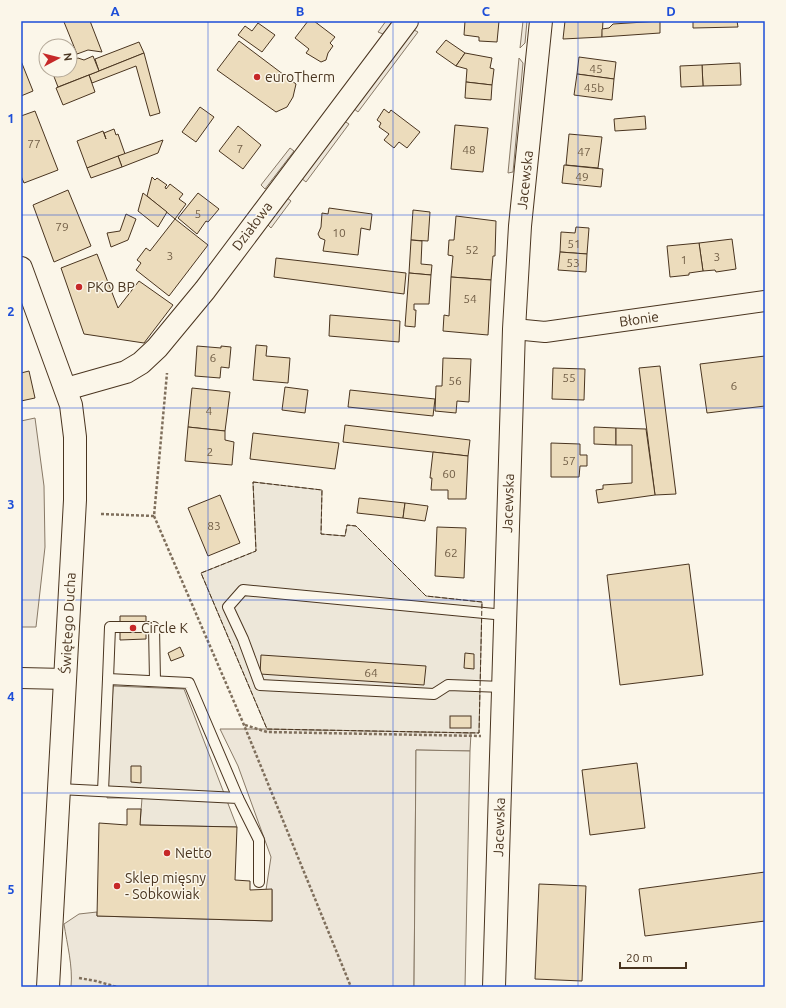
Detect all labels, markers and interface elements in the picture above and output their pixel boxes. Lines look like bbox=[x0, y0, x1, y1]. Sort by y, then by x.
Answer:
text: A bbox=[110, 4, 120, 18]
text: B bbox=[296, 4, 305, 18]
text: C bbox=[482, 4, 491, 18]
text: D bbox=[666, 4, 676, 18]
north arrow bbox=[38, 38, 78, 78]
text: N bbox=[61, 52, 74, 62]
house number: 45 bbox=[589, 62, 603, 75]
place label: euroTherm bbox=[265, 69, 335, 85]
marker: euroTherm bbox=[252, 72, 262, 82]
house number: 45b bbox=[584, 81, 604, 94]
text: 1 bbox=[7, 111, 15, 125]
house number: 77 bbox=[27, 137, 41, 150]
house number: 7 bbox=[237, 142, 243, 155]
house number: 48 bbox=[462, 143, 476, 156]
house number: 47 bbox=[577, 145, 591, 158]
street label: Jacewska bbox=[514, 150, 536, 210]
house number: 49 bbox=[575, 170, 589, 183]
street label: Działowa bbox=[228, 198, 276, 254]
house number: 5 bbox=[195, 207, 201, 220]
house number: 79 bbox=[55, 220, 69, 233]
house number: 10 bbox=[332, 226, 346, 239]
house number: 51 bbox=[567, 237, 581, 250]
house number: 52 bbox=[465, 243, 479, 256]
house number: 3 bbox=[167, 249, 173, 262]
house number: 3 bbox=[714, 250, 720, 263]
house number: 1 bbox=[681, 253, 687, 266]
house number: 53 bbox=[566, 256, 580, 269]
place label: PKO BP bbox=[87, 279, 135, 295]
marker: PKO BP bbox=[74, 282, 84, 292]
house number: 54 bbox=[463, 292, 477, 305]
text: 2 bbox=[7, 304, 15, 318]
street label: Błonie bbox=[618, 308, 660, 330]
house number: 6 bbox=[210, 351, 217, 364]
house number: 55 bbox=[562, 371, 576, 384]
house number: 56 bbox=[448, 374, 462, 387]
house number: 6 bbox=[731, 379, 738, 392]
house number: 4 bbox=[206, 404, 213, 417]
house number: 2 bbox=[207, 445, 213, 458]
house number: 57 bbox=[562, 454, 576, 467]
house number: 60 bbox=[442, 467, 456, 480]
street label: Jacewska bbox=[499, 473, 517, 533]
text: 3 bbox=[7, 497, 15, 511]
house number: 83 bbox=[207, 519, 221, 532]
house number: 62 bbox=[444, 546, 458, 559]
street label: Świętego Ducha bbox=[56, 572, 79, 674]
place label: Circle K bbox=[141, 620, 188, 636]
marker: Circle K bbox=[128, 623, 138, 633]
house number: 64 bbox=[364, 666, 378, 679]
text: 4 bbox=[7, 689, 15, 703]
street label: Jacewska bbox=[490, 797, 508, 857]
place label: Netto bbox=[175, 845, 212, 861]
marker: Netto bbox=[162, 848, 172, 858]
place label: Sklep mięsny - Sobkowiak bbox=[125, 870, 206, 902]
marker: Sklep mięsny - Sobkowiak bbox=[112, 881, 122, 891]
text: 5 bbox=[7, 882, 15, 896]
scale bar bbox=[620, 944, 686, 970]
text: 20 m bbox=[626, 951, 653, 964]

